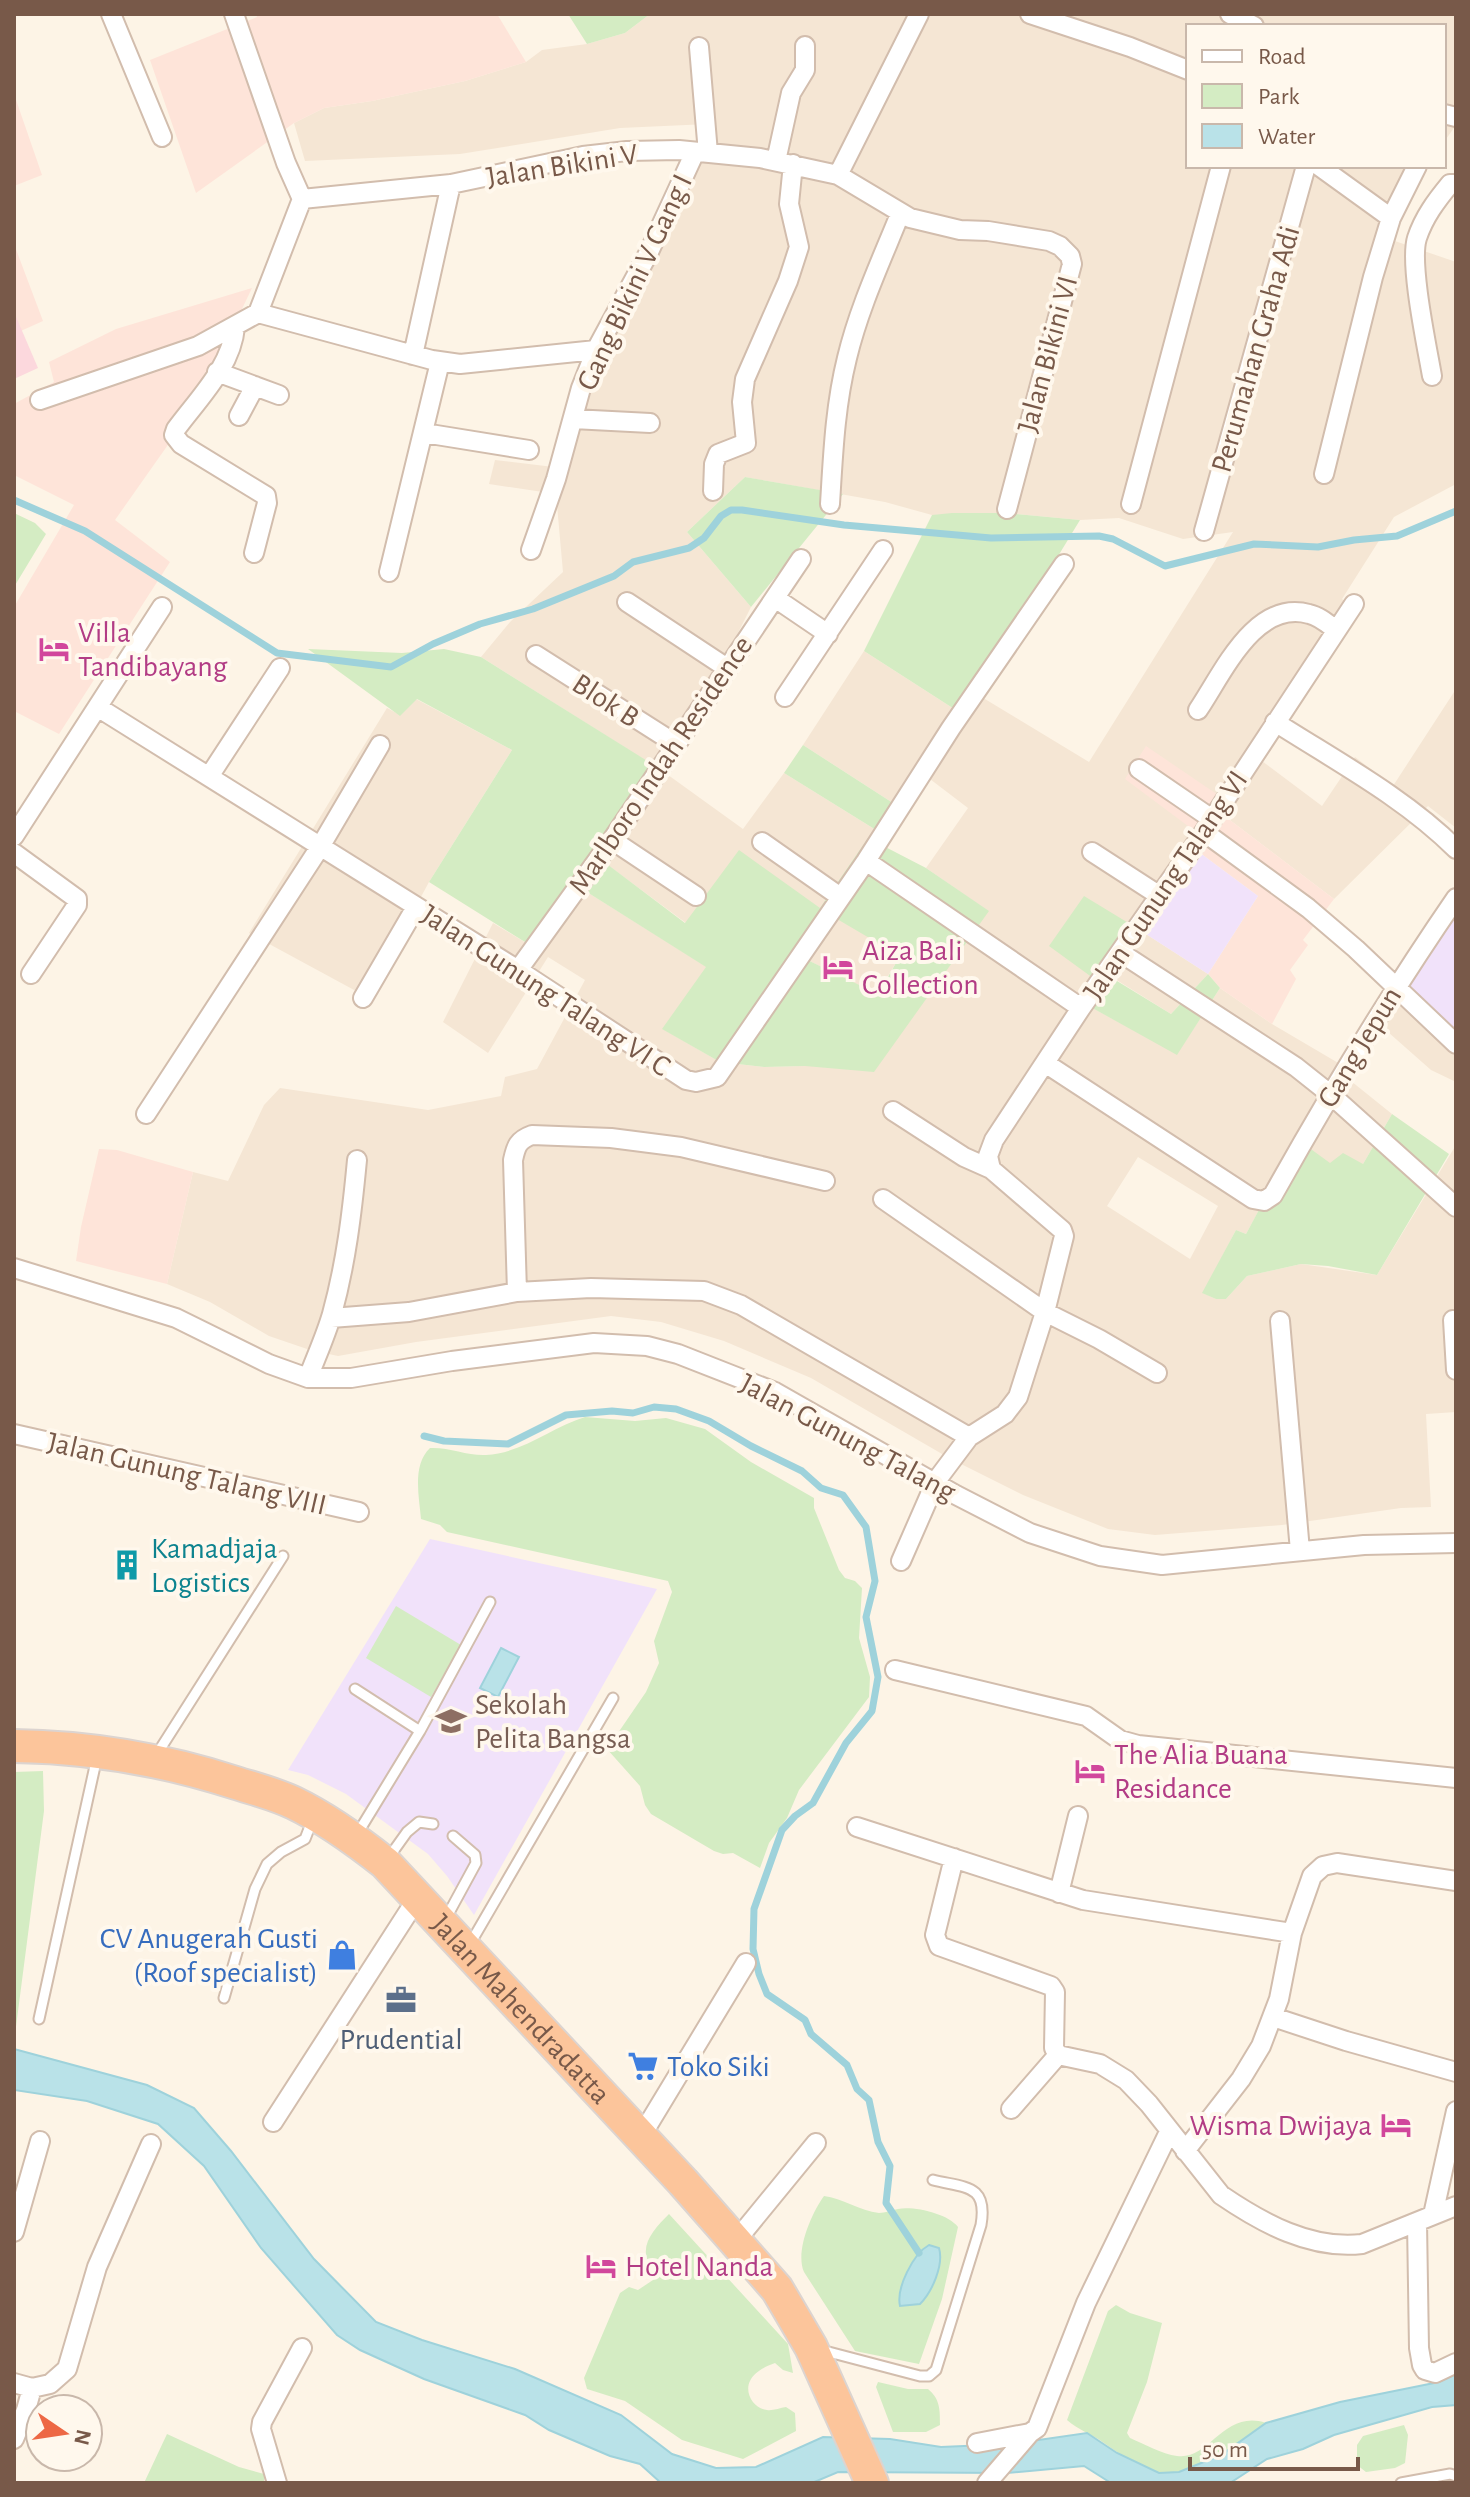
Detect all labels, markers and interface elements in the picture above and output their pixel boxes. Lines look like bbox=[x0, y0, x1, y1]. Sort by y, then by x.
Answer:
legend bbox=[1186, 24, 1446, 168]
text: Road bbox=[1258, 45, 1306, 69]
text: Park bbox=[1258, 85, 1299, 109]
text: Water bbox=[1258, 125, 1316, 149]
street label: Jalan Bikini V bbox=[484, 139, 640, 193]
street label: Gang Bikini V Gang I bbox=[572, 170, 698, 395]
street label: Perumahan Graha Adi bbox=[1206, 223, 1306, 476]
street label: Jalan Bikini VI bbox=[1013, 273, 1083, 436]
place label: Villa Tandibayang bbox=[78, 618, 228, 682]
street label: Marlboro Indah Residence bbox=[563, 631, 758, 900]
hotel icon: Villa Tandibayang bbox=[37, 632, 71, 666]
street label: Blok B bbox=[567, 668, 644, 733]
street label: Jalan Gunung Talang VI bbox=[1078, 765, 1254, 1006]
street label: Jalan Gunung Talang VI C bbox=[416, 899, 675, 1082]
place label: Aiza Bali Collection bbox=[862, 936, 979, 1000]
hotel icon: Aiza Bali Collection bbox=[821, 950, 855, 984]
street label: Gang Jepun bbox=[1312, 982, 1407, 1113]
street label: Jalan Gunung Talang bbox=[735, 1368, 961, 1508]
street label: Jalan Gunung Talang VIII bbox=[44, 1427, 329, 1521]
place label: Kamadjaja Logistics bbox=[151, 1534, 278, 1598]
building icon: Kamadjaja Logistics bbox=[110, 1548, 144, 1582]
place label: Sekolah Pelita Bangsa bbox=[475, 1690, 631, 1754]
school or university icon: Sekolah Pelita Bangsa bbox=[434, 1704, 468, 1738]
place label: The Alia Buana Residance bbox=[1114, 1740, 1288, 1804]
hotel icon: The Alia Buana Residance bbox=[1073, 1754, 1107, 1788]
street label: Jalan Mahendradatta bbox=[425, 1909, 616, 2110]
place label: CV Anugerah Gusti (Roof specialist) bbox=[100, 1924, 318, 1988]
shop icon: CV Anugerah Gusti (Roof specialist) bbox=[325, 1938, 359, 1972]
office icon: Prudential bbox=[384, 1983, 418, 2017]
place label: Prudential bbox=[339, 2025, 463, 2055]
supermarket icon: Toko Siki bbox=[626, 2049, 660, 2083]
place label: Toko Siki bbox=[667, 2052, 770, 2082]
hotel icon: Wisma Dwijaya bbox=[1379, 2108, 1413, 2142]
place label: Wisma Dwijaya bbox=[1190, 2111, 1372, 2141]
hotel icon: Hotel Nanda bbox=[584, 2249, 618, 2283]
place label: Hotel Nanda bbox=[625, 2252, 773, 2282]
north arrow bbox=[24, 2393, 104, 2473]
scale bar bbox=[1190, 2421, 1358, 2471]
text: N bbox=[70, 2427, 95, 2447]
text: 50 m bbox=[1202, 2438, 1248, 2462]

